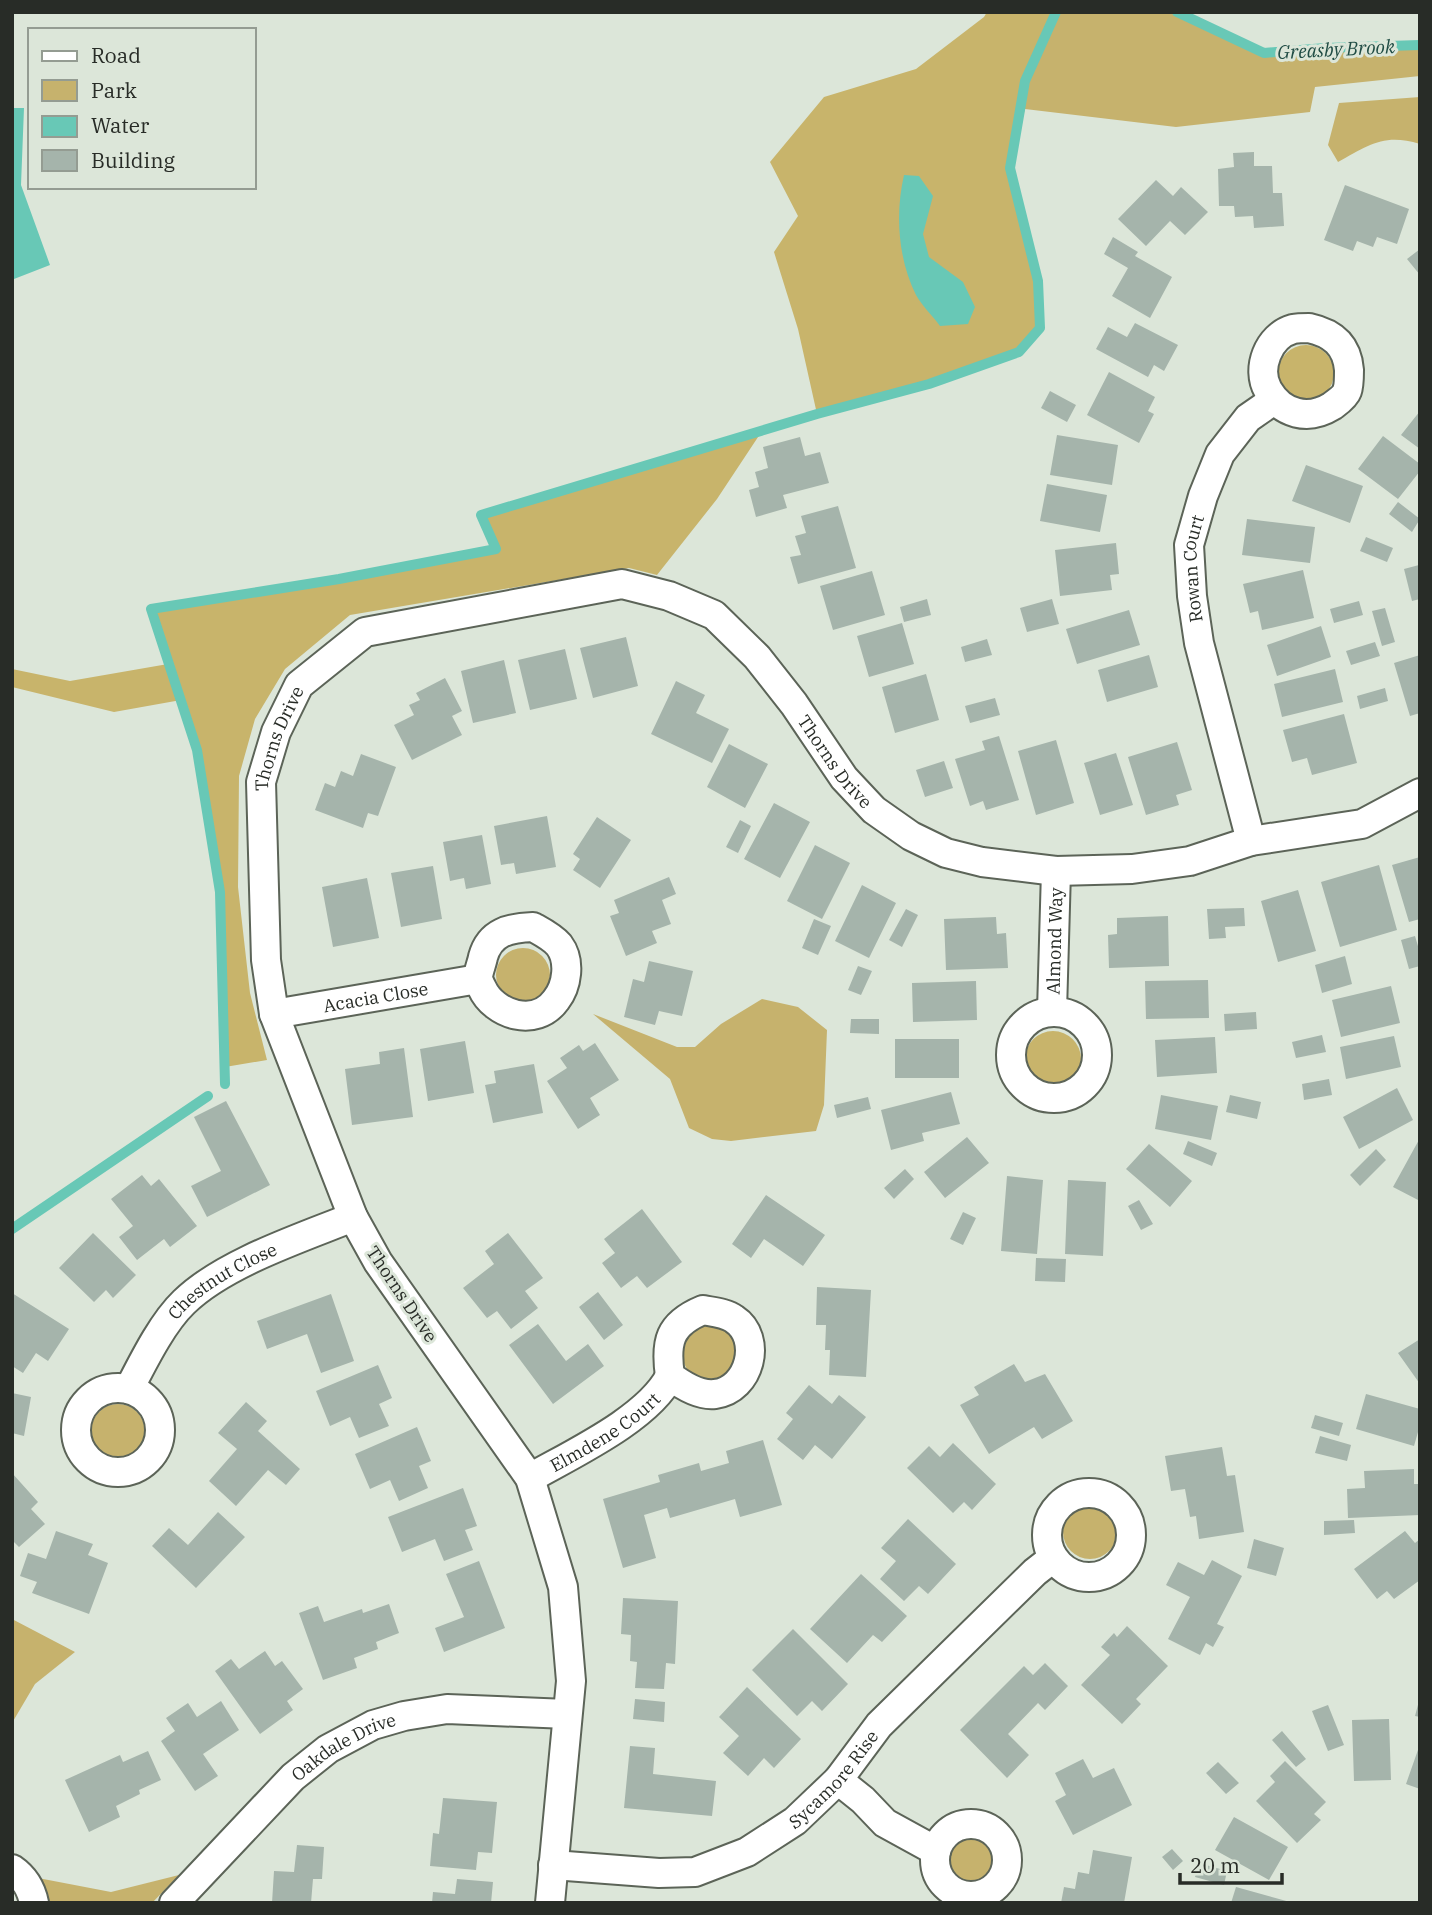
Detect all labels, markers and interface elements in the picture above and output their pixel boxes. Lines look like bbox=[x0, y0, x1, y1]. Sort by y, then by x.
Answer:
legend bbox=[28, 28, 256, 189]
water label: Greasby Brook bbox=[1276, 34, 1396, 64]
text: Road bbox=[91, 41, 141, 69]
text: Park bbox=[91, 76, 138, 104]
text: Water bbox=[91, 111, 150, 139]
text: Building bbox=[91, 146, 176, 174]
street label: Rowan Court bbox=[1177, 512, 1209, 624]
street label: Thorns Drive bbox=[249, 682, 308, 791]
street label: Thorns Drive bbox=[793, 710, 878, 813]
street label: Almond Way bbox=[1041, 887, 1067, 995]
street label: Acacia Close bbox=[321, 976, 430, 1017]
street label: Chestnut Close bbox=[162, 1237, 280, 1324]
street label: Thorns Drive bbox=[361, 1242, 443, 1346]
street label: Elmdene Court bbox=[546, 1387, 665, 1476]
street label: Oakdale Drive bbox=[286, 1708, 398, 1786]
street label: Sycamore Rise bbox=[784, 1725, 883, 1834]
scale bar bbox=[1180, 1842, 1282, 1886]
text: 20 m bbox=[1190, 1851, 1240, 1879]

